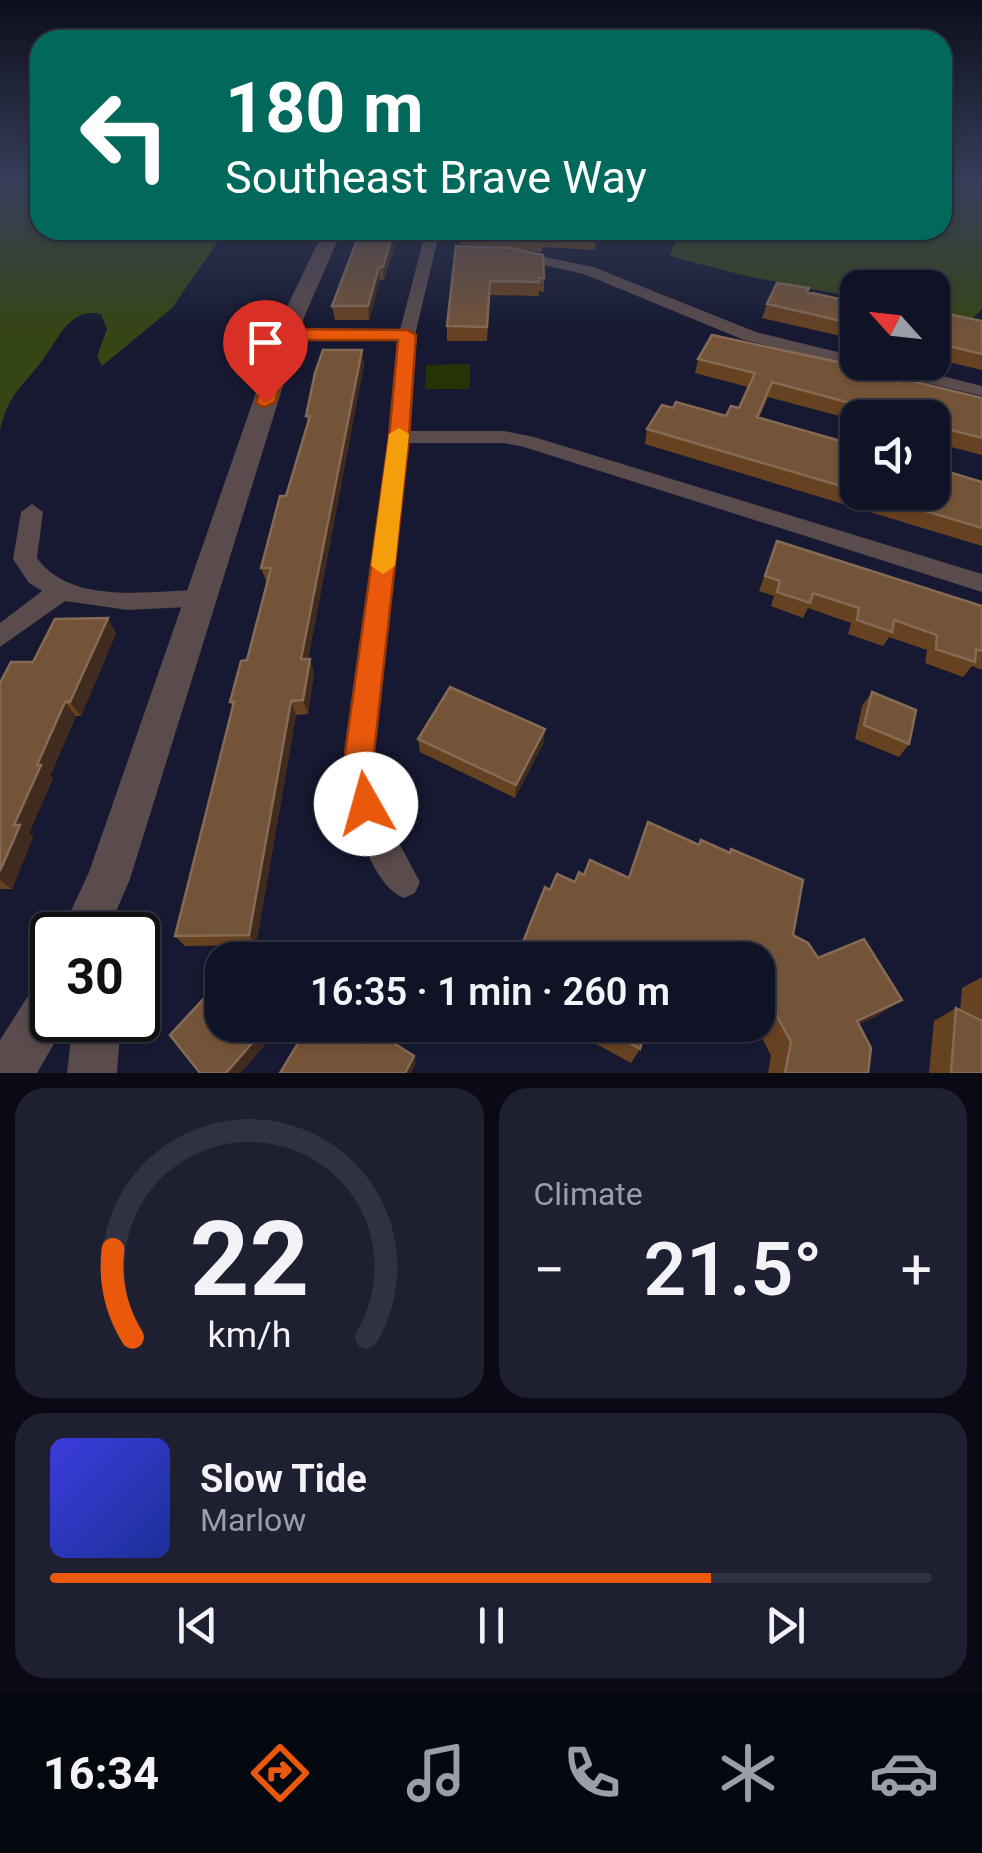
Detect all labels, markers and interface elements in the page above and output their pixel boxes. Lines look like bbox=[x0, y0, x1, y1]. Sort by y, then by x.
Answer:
text: 180 m bbox=[225, 67, 424, 149]
icon: left bbox=[60, 70, 190, 200]
text: Southeast Brave Way bbox=[225, 151, 647, 204]
north arrow bbox=[840, 270, 950, 380]
map controls bbox=[840, 270, 950, 510]
pin bbox=[223, 300, 308, 403]
icon: arrive bbox=[238, 315, 293, 370]
button: sound bbox=[840, 400, 950, 510]
position arrow bbox=[314, 752, 418, 856]
speed limit sign: 30 bbox=[30, 912, 160, 1042]
text: 16:35 · 1 min · 260 m bbox=[310, 970, 670, 1014]
text: Climate bbox=[534, 1175, 643, 1213]
text: 22 bbox=[190, 1199, 309, 1320]
text: 21.5° bbox=[643, 1225, 822, 1313]
text: − bbox=[534, 1238, 565, 1302]
text: + bbox=[901, 1238, 932, 1302]
text: km/h bbox=[207, 1314, 291, 1356]
text: Slow Tide bbox=[200, 1457, 367, 1501]
text: Marlow bbox=[200, 1501, 306, 1539]
icon: previous bbox=[170, 1598, 225, 1653]
icon: pause bbox=[464, 1598, 519, 1653]
icon: next bbox=[758, 1598, 813, 1653]
icon: directions bbox=[245, 1738, 315, 1808]
icon: music bbox=[401, 1738, 471, 1808]
icon: phone bbox=[557, 1738, 627, 1808]
icon: climate bbox=[713, 1738, 783, 1808]
icon: car bbox=[869, 1738, 939, 1808]
text: 16:34 bbox=[43, 1747, 159, 1800]

